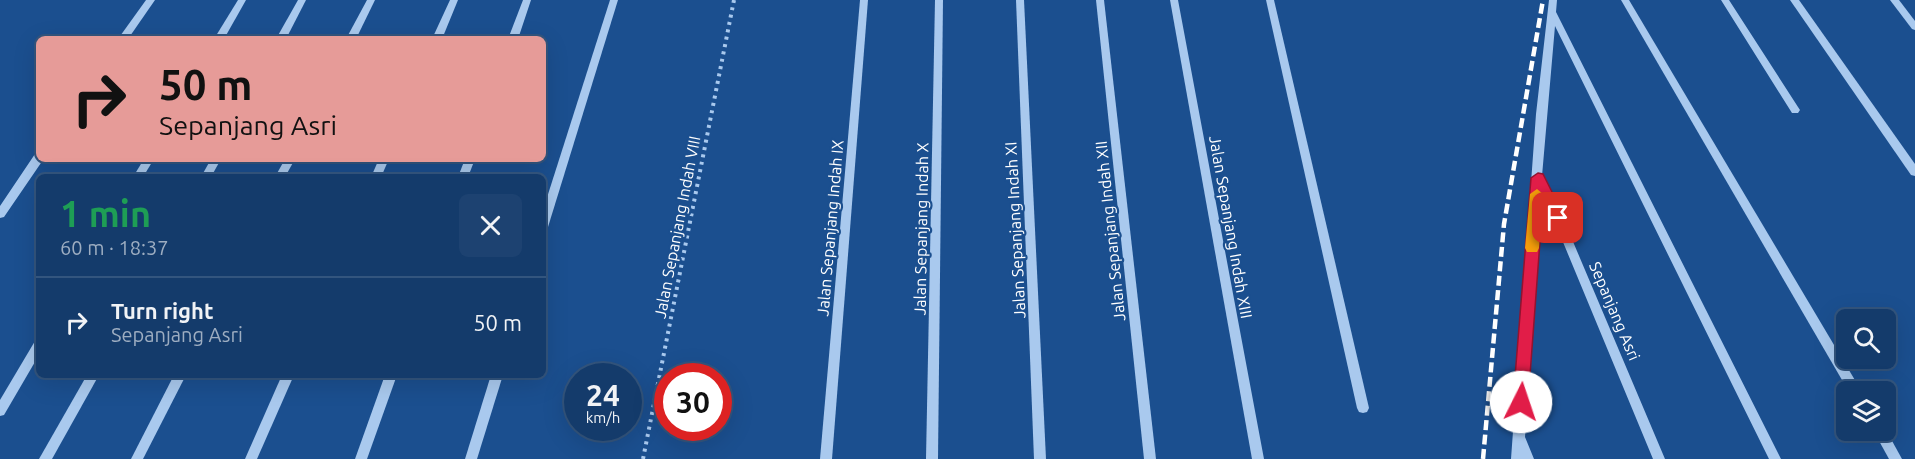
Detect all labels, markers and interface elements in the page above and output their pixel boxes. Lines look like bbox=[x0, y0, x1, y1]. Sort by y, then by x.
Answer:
icon: right bbox=[60, 60, 138, 138]
text: 50 m bbox=[159, 61, 253, 108]
text: Sepanjang Asri bbox=[159, 110, 337, 140]
street label: Jalan Sepanjang Indah VIII bbox=[650, 134, 704, 320]
street label: Jalan Sepanjang Indah XIII bbox=[1206, 134, 1256, 320]
street label: Jalan Sepanjang Indah IX bbox=[813, 139, 847, 317]
street label: Jalan Sepanjang Indah XII bbox=[1092, 140, 1128, 322]
street label: Jalan Sepanjang Indah XI bbox=[1001, 141, 1029, 319]
street label: Jalan Sepanjang Indah X bbox=[910, 142, 932, 316]
pin bbox=[1532, 192, 1583, 243]
text: 1 min bbox=[60, 193, 151, 234]
button: close bbox=[459, 194, 522, 257]
icon: arrive bbox=[1541, 201, 1574, 234]
text: 60 m · 18:37 bbox=[60, 236, 169, 259]
street label: Sepanjang Asri bbox=[1586, 259, 1644, 363]
text: Turn right bbox=[111, 298, 213, 323]
icon: right bbox=[60, 306, 93, 339]
map controls bbox=[1836, 309, 1896, 441]
button: search bbox=[1836, 309, 1896, 369]
text: 50 m bbox=[473, 310, 522, 335]
text: Sepanjang Asri bbox=[111, 323, 243, 346]
speed limit sign: 30 bbox=[654, 363, 732, 441]
position arrow bbox=[1489, 370, 1553, 434]
text: 24 bbox=[586, 378, 620, 412]
button: layers bbox=[1836, 381, 1896, 441]
text: km/h bbox=[586, 409, 620, 426]

